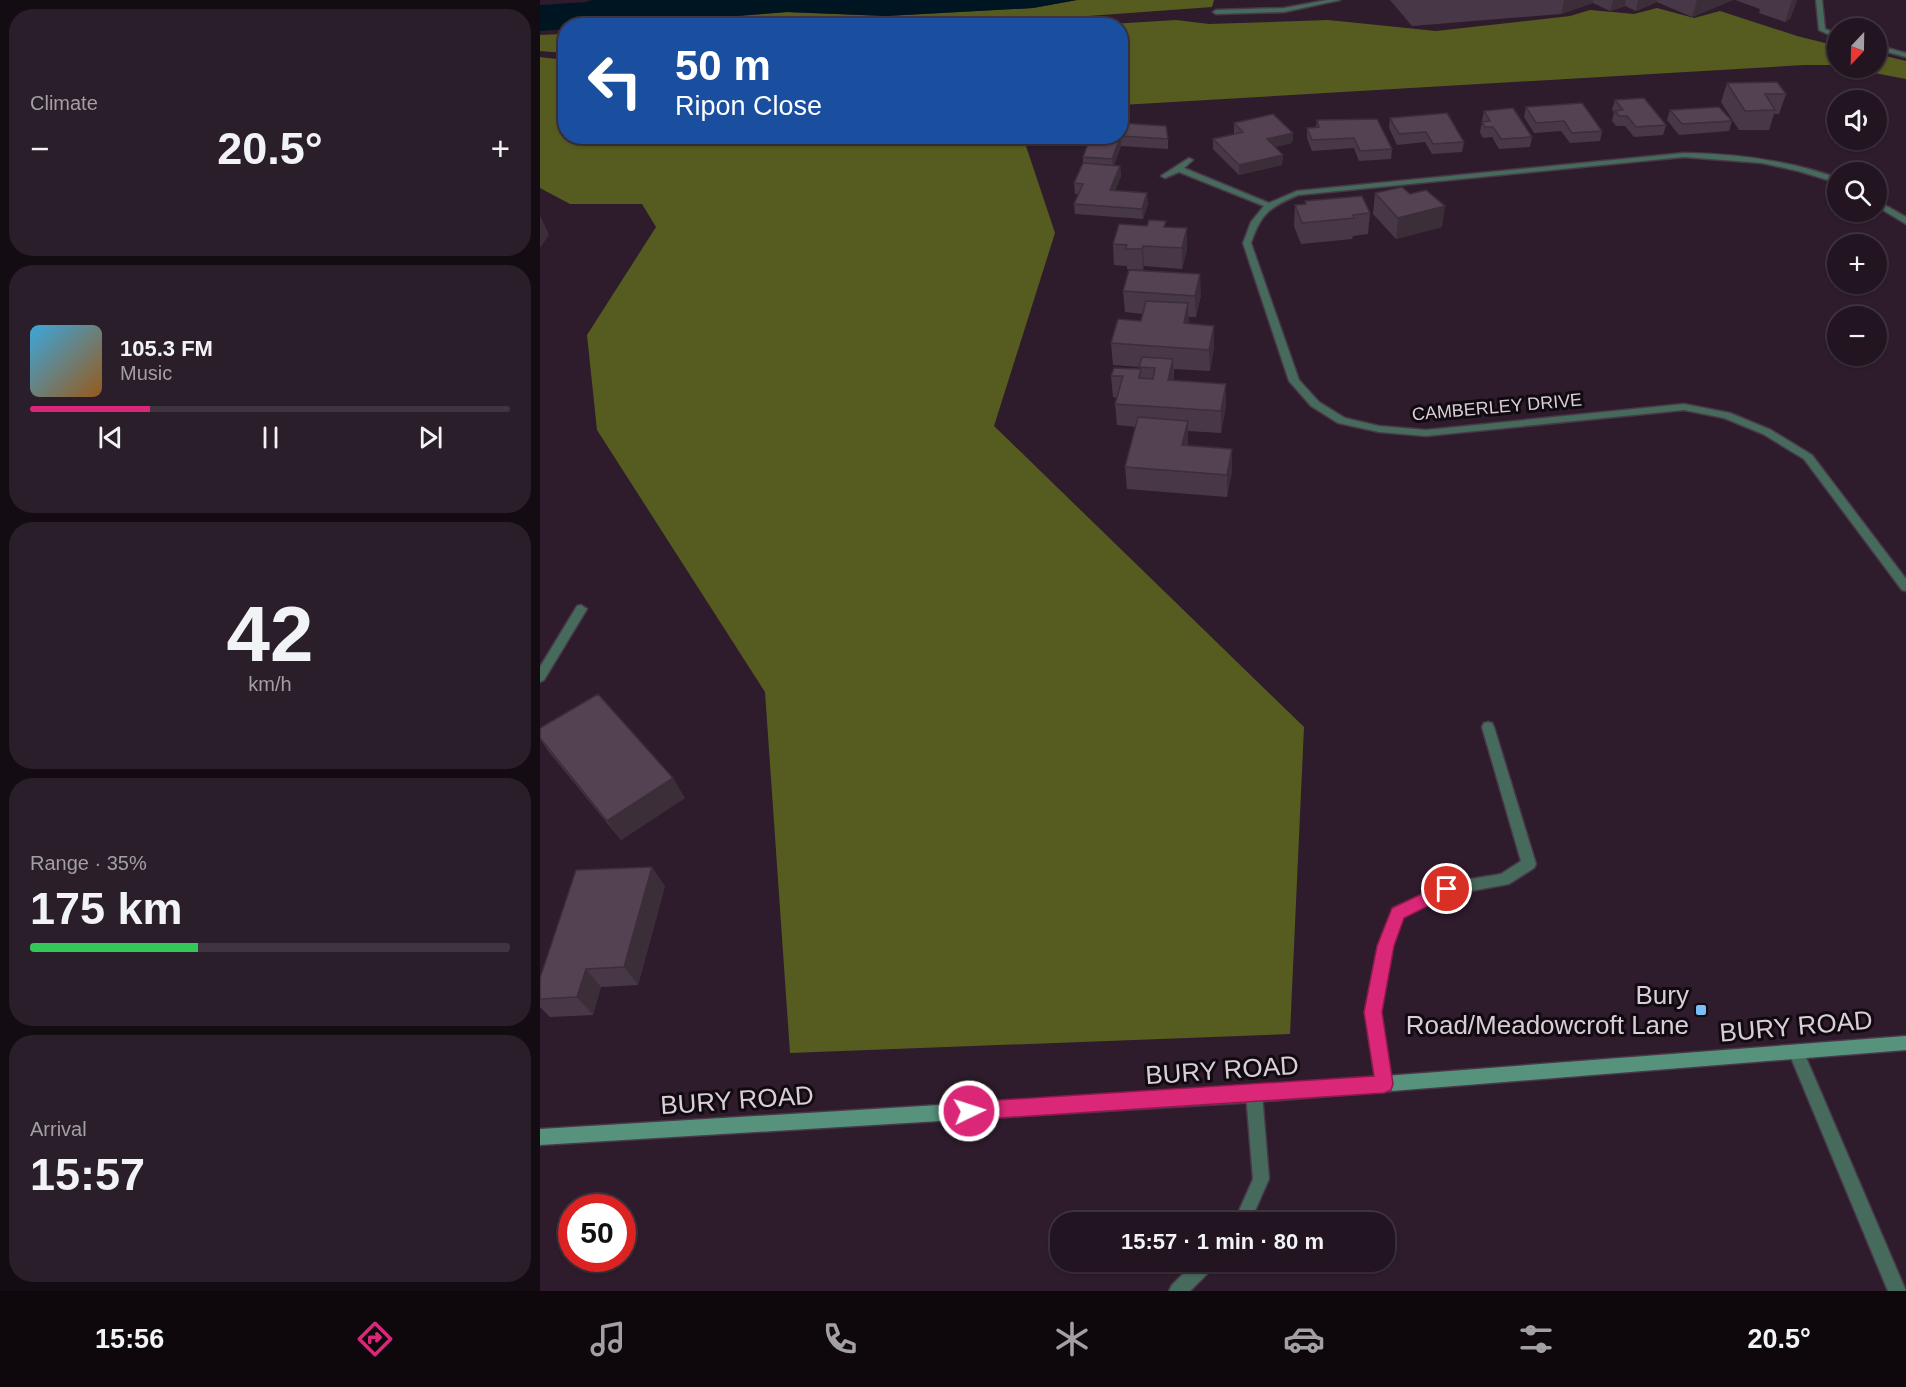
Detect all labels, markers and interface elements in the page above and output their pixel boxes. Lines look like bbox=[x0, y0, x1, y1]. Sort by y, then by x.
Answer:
north arrow bbox=[1827, 18, 1887, 78]
map controls bbox=[1827, 18, 1887, 366]
icon: left bbox=[576, 42, 654, 120]
text: 50 m bbox=[675, 42, 771, 89]
button: sound bbox=[1827, 90, 1887, 150]
text: Ripon Close bbox=[675, 91, 822, 121]
text: Climate bbox=[30, 92, 98, 114]
text: 20.5° bbox=[217, 123, 323, 174]
text: − bbox=[30, 130, 49, 167]
text: + bbox=[491, 130, 510, 167]
button: search bbox=[1827, 162, 1887, 222]
button: + bbox=[1827, 234, 1887, 294]
button: − bbox=[1827, 306, 1887, 366]
text: 105.3 FM bbox=[120, 336, 213, 361]
text: Music bbox=[120, 362, 172, 384]
street label: CAMBERLEY DRIVE bbox=[1411, 390, 1583, 424]
icon: previous bbox=[94, 421, 127, 454]
icon: pause bbox=[254, 421, 287, 454]
icon: next bbox=[414, 421, 447, 454]
text: 42 bbox=[227, 590, 313, 678]
text: km/h bbox=[248, 673, 292, 695]
text: Range · 35% bbox=[30, 852, 147, 874]
pin bbox=[1421, 863, 1472, 914]
icon: arrive bbox=[1430, 872, 1463, 905]
text: 175 km bbox=[30, 883, 183, 934]
place label: Bury Road/Meadowcroft Lane bbox=[1406, 980, 1689, 1040]
marker: Bury Road/Meadowcroft Lane bbox=[1694, 1003, 1708, 1017]
street label: BURY ROAD bbox=[1718, 1004, 1874, 1048]
street label: BURY ROAD bbox=[1144, 1050, 1300, 1090]
position arrow bbox=[937, 1079, 1001, 1143]
street label: BURY ROAD bbox=[659, 1080, 815, 1120]
text: Arrival bbox=[30, 1118, 87, 1140]
text: 15:57 bbox=[30, 1149, 145, 1200]
speed limit sign: 50 bbox=[558, 1194, 636, 1272]
text: 15:57 · 1 min · 80 m bbox=[1121, 1229, 1324, 1254]
icon: directions bbox=[354, 1318, 396, 1360]
icon: music bbox=[587, 1318, 629, 1360]
icon: phone bbox=[819, 1318, 861, 1360]
icon: climate bbox=[1051, 1318, 1093, 1360]
icon: car bbox=[1283, 1318, 1325, 1360]
icon: filters bbox=[1515, 1318, 1557, 1360]
text: 15:56 bbox=[95, 1324, 164, 1354]
text: 20.5° bbox=[1747, 1324, 1811, 1354]

